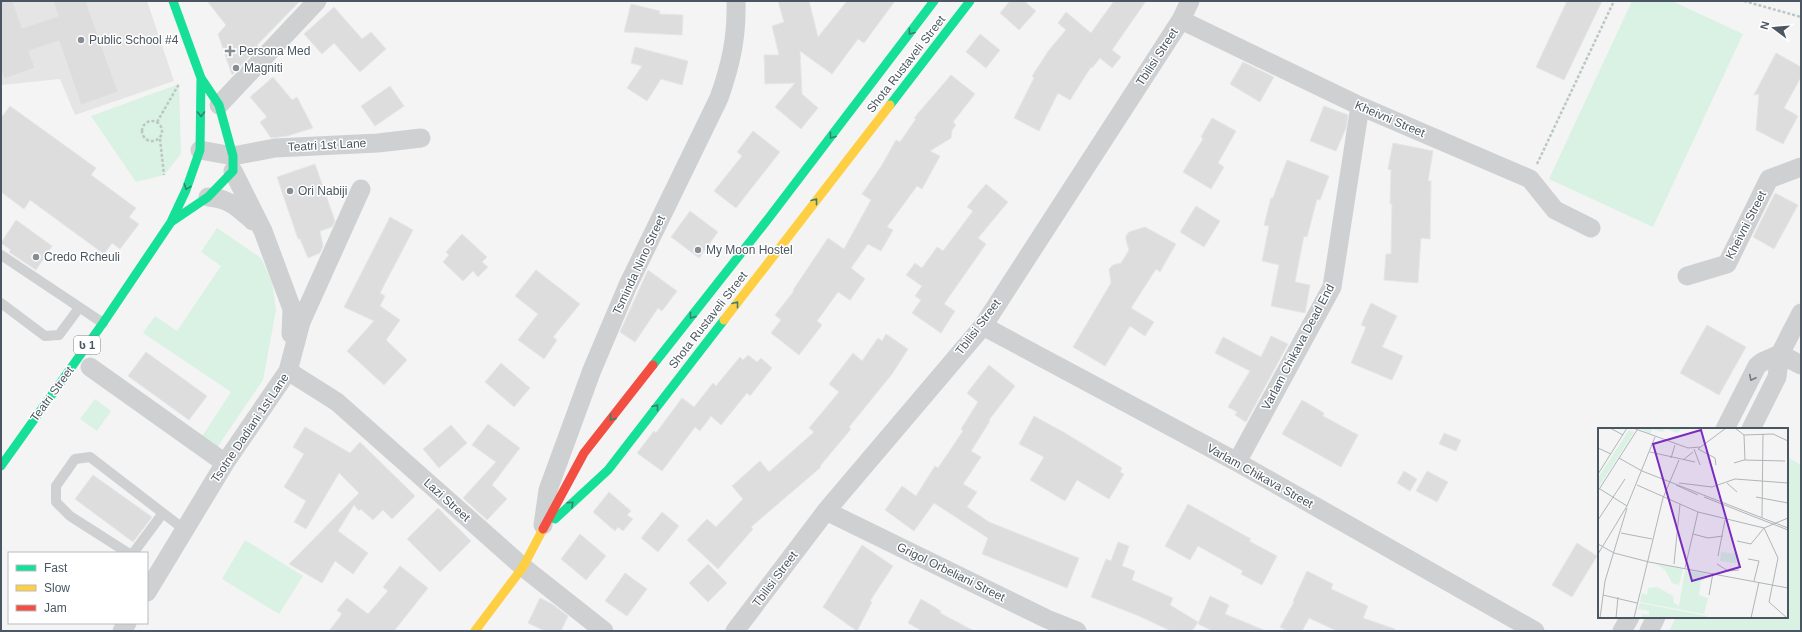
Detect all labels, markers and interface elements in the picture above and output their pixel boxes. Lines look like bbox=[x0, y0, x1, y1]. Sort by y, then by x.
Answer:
north arrow bbox=[1754, 8, 1794, 48]
street label: Shota Rustaveli Street bbox=[864, 12, 949, 115]
text: N bbox=[1758, 20, 1771, 31]
street label: Tbilisi Street bbox=[1133, 25, 1181, 89]
one-way arrow bbox=[908, 28, 915, 35]
place label: Public School #4 bbox=[89, 33, 179, 47]
marker: Public School #4 bbox=[76, 35, 86, 45]
place label: Persona Med bbox=[239, 44, 310, 58]
marker: Persona Med bbox=[224, 45, 236, 57]
place label: Magniti bbox=[244, 61, 283, 75]
marker: Magniti bbox=[231, 63, 241, 73]
street label: Kheivni Street bbox=[1353, 98, 1428, 140]
one-way arrow bbox=[197, 111, 205, 117]
one-way arrow bbox=[830, 131, 837, 138]
street label: Teatri 1st Lane bbox=[287, 136, 367, 154]
one-way arrow bbox=[184, 183, 192, 190]
place label: Ori Nabiji bbox=[298, 184, 347, 198]
marker: Ori Nabiji bbox=[285, 186, 295, 196]
street label: Kheivni Street bbox=[1723, 188, 1769, 261]
one-way arrow bbox=[811, 198, 818, 205]
street label: Tsminda Nino Street bbox=[610, 212, 668, 317]
place label: My Moon Hostel bbox=[706, 243, 793, 257]
marker: My Moon Hostel bbox=[693, 245, 703, 255]
place label: Credo Rcheuli bbox=[44, 250, 120, 264]
marker: Credo Rcheuli bbox=[31, 252, 41, 262]
street label: Shota Rustaveli Street bbox=[666, 268, 751, 371]
street label: Varlam Chikava Dead End bbox=[1259, 282, 1337, 412]
street label: Tbilisi Street bbox=[953, 296, 1004, 358]
one-way arrow bbox=[731, 301, 738, 308]
one-way arrow bbox=[690, 312, 697, 319]
road number: ს 1 bbox=[74, 336, 100, 354]
street label: Teatri Street bbox=[27, 363, 77, 424]
street label: Tsotne Dadiani 1st Lane bbox=[208, 370, 292, 485]
one-way arrow bbox=[1749, 374, 1756, 381]
one-way arrow bbox=[652, 404, 659, 411]
one-way arrow bbox=[609, 414, 616, 421]
inset map bbox=[1598, 428, 1788, 618]
street label: Varlam Chikava Street bbox=[1204, 441, 1316, 511]
street label: Lazi Street bbox=[421, 476, 473, 525]
one-way arrow bbox=[566, 501, 574, 509]
street label: Grigol Orbeliani Street bbox=[895, 540, 1008, 605]
street label: Tbilisi Street bbox=[750, 548, 801, 610]
legend bbox=[8, 552, 148, 624]
text: Fast bbox=[44, 561, 68, 575]
text: Slow bbox=[44, 581, 70, 595]
text: Jam bbox=[44, 601, 67, 615]

